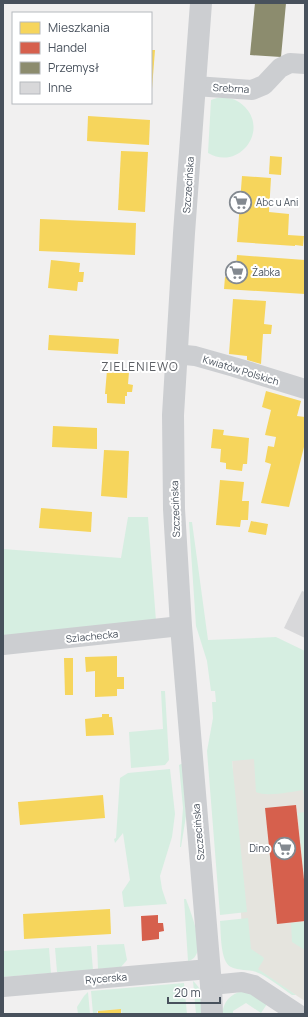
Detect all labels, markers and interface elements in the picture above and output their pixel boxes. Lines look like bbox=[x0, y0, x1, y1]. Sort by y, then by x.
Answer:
legend bbox=[12, 12, 152, 104]
text: Mieszkania bbox=[48, 19, 110, 36]
text: Handel bbox=[48, 39, 87, 56]
text: Przemysł bbox=[48, 59, 100, 76]
text: Inne bbox=[48, 79, 72, 96]
street label: Srebrna bbox=[212, 80, 250, 96]
street label: Szczecińska bbox=[179, 156, 197, 214]
supermarket icon: Abc u Ani bbox=[228, 189, 254, 215]
place label: Abc u Ani bbox=[256, 195, 298, 209]
supermarket icon: Żabka bbox=[223, 259, 249, 285]
place label: Żabka bbox=[252, 265, 280, 279]
street label: Kwiatów Polskich bbox=[201, 352, 281, 388]
district label: ZIELENIEWO bbox=[101, 358, 179, 375]
street label: Szczecińska bbox=[167, 480, 183, 538]
street label: Szlachecka bbox=[65, 626, 119, 646]
street label: Szczecińska bbox=[189, 803, 207, 861]
supermarket icon: Dino bbox=[272, 835, 298, 861]
place label: Dino bbox=[249, 841, 270, 855]
street label: Rycerska bbox=[85, 969, 127, 987]
scale bar bbox=[168, 979, 220, 1005]
text: 20 m bbox=[174, 984, 201, 1001]

